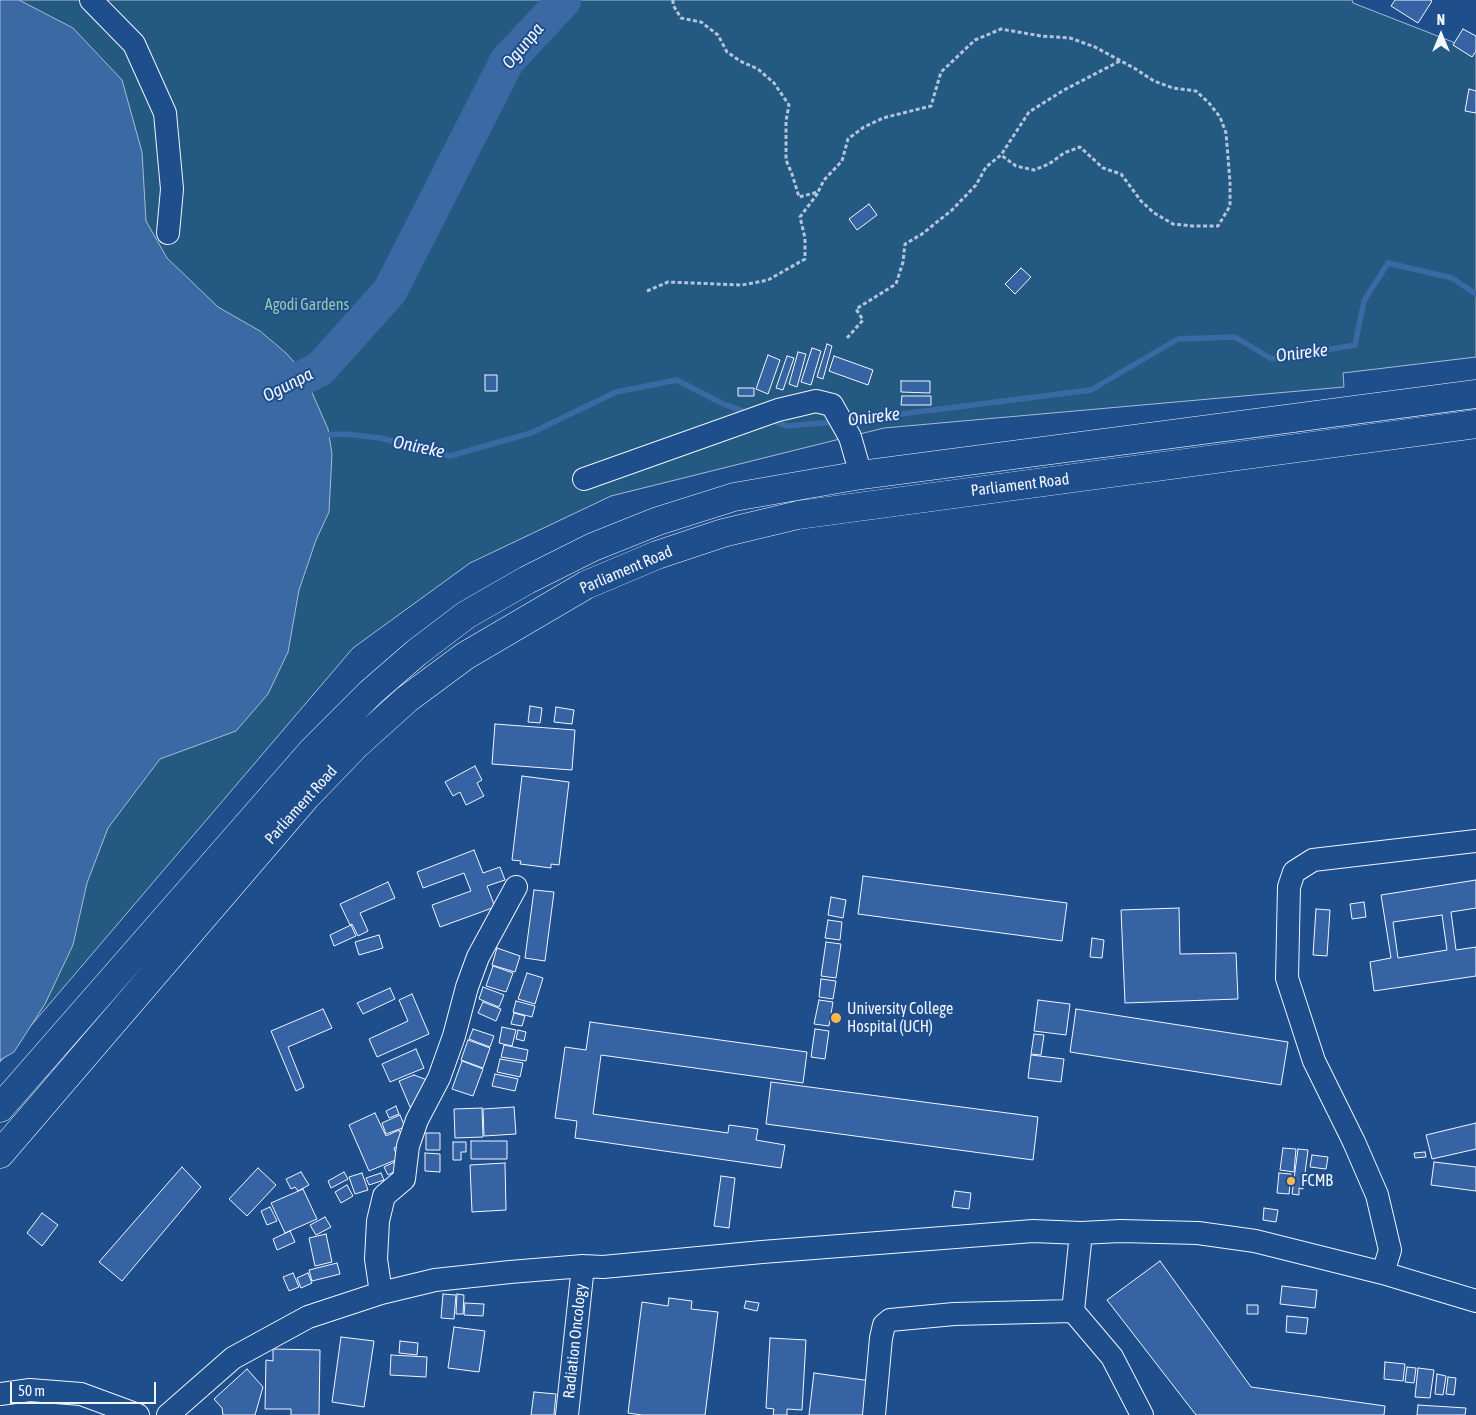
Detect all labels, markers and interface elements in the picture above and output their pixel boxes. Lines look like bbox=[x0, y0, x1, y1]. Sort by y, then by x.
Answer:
north arrow bbox=[1416, 10, 1466, 60]
text: N bbox=[1437, 12, 1445, 28]
water label: Ogunpa bbox=[498, 19, 548, 73]
park label: Agodi Gardens bbox=[265, 295, 349, 315]
water label: Onireke bbox=[1275, 339, 1329, 367]
water label: Ogunpa bbox=[259, 363, 317, 407]
water label: Onireke bbox=[847, 403, 901, 431]
water label: Onireke bbox=[391, 431, 447, 463]
street label: Parliament Road bbox=[970, 469, 1070, 501]
street label: Parliament Road bbox=[577, 542, 675, 598]
street label: Parliament Road bbox=[261, 762, 341, 848]
place label: University College Hospital (UCH) bbox=[847, 999, 953, 1037]
marker: University College Hospital (UCH) bbox=[829, 1011, 843, 1025]
place label: FCMB bbox=[1301, 1171, 1333, 1191]
marker: FCMB bbox=[1285, 1175, 1297, 1187]
street label: Radiation Oncology bbox=[559, 1283, 591, 1399]
scale bar bbox=[12, 1372, 159, 1404]
text: 50 m bbox=[18, 1382, 45, 1399]

